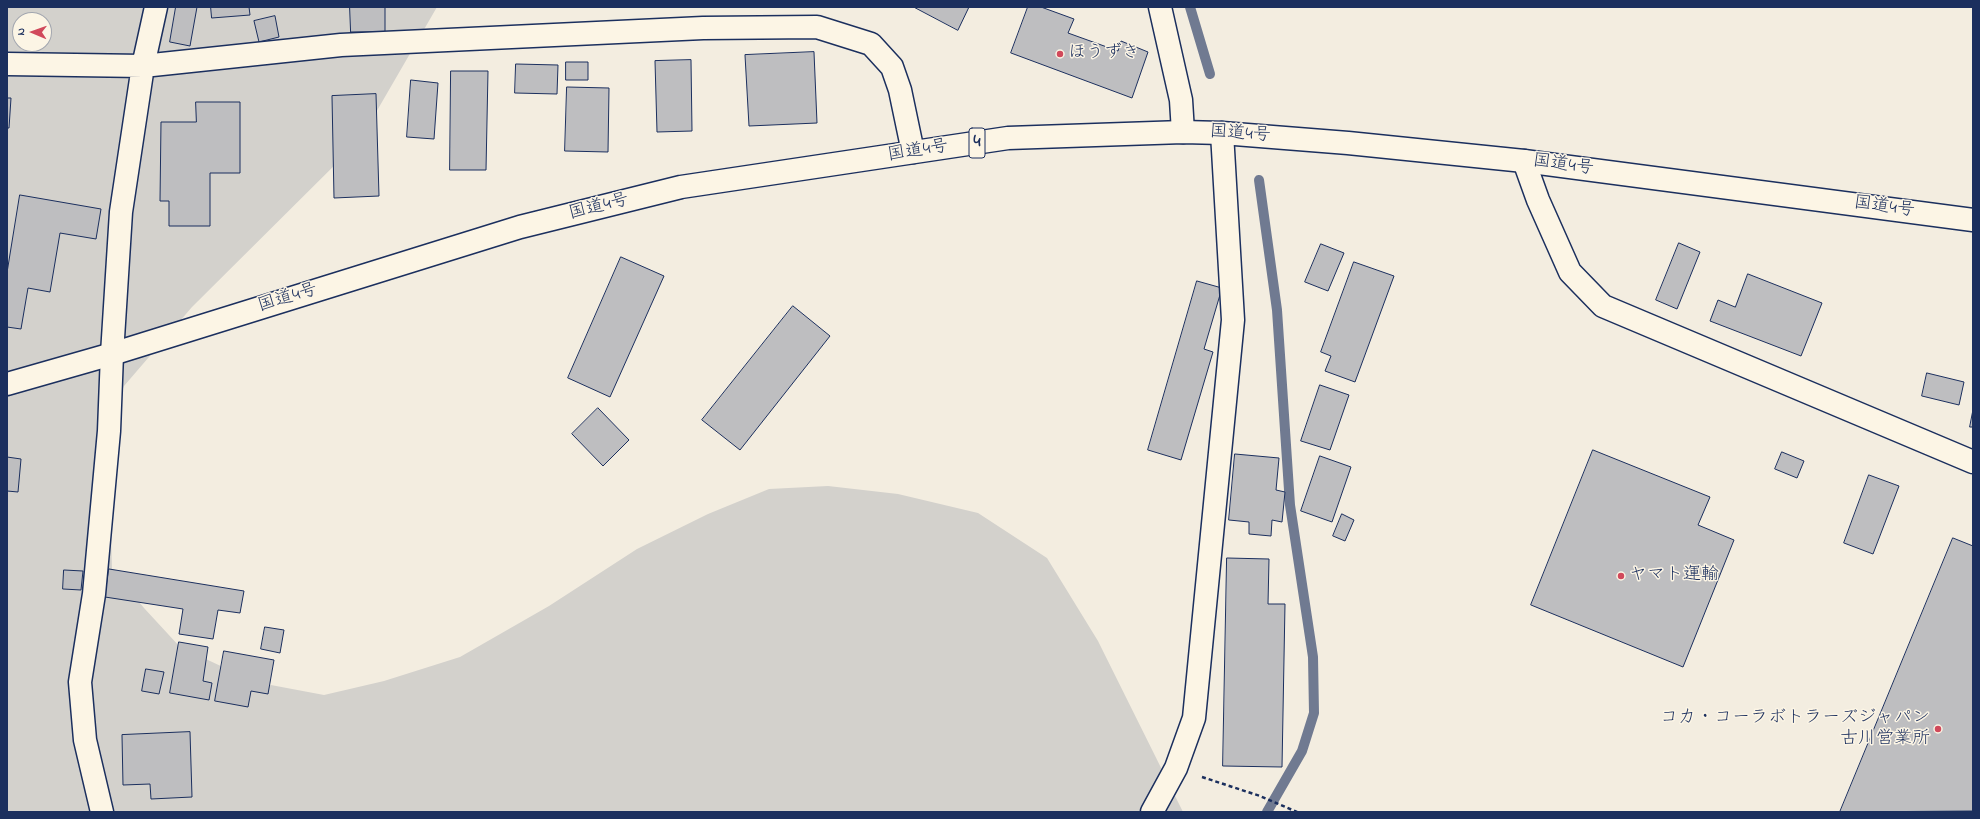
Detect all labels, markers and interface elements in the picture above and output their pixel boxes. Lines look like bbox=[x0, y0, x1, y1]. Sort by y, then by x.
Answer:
north arrow bbox=[12, 12, 52, 52]
text: N bbox=[13, 28, 29, 36]
place label: ほうずき bbox=[1068, 43, 1140, 65]
marker: ほうずき bbox=[1055, 49, 1065, 59]
street label: 国道4号 bbox=[1209, 122, 1271, 148]
road number: 4 bbox=[969, 128, 985, 158]
street label: 国道4号 bbox=[886, 137, 950, 167]
street label: 国道4号 bbox=[1531, 151, 1595, 181]
street label: 国道4号 bbox=[567, 190, 631, 226]
street label: 国道4号 bbox=[1852, 193, 1916, 223]
street label: 国道4号 bbox=[255, 280, 321, 318]
place label: ヤマト運輸 bbox=[1629, 565, 1719, 587]
marker: ヤマト運輸 bbox=[1616, 571, 1626, 581]
place label: コカ・コーラボトラーズジャパン 古川営業所 bbox=[1660, 708, 1930, 750]
marker: コカ・コーラボトラーズジャパン 古川営業所 bbox=[1933, 724, 1943, 734]

